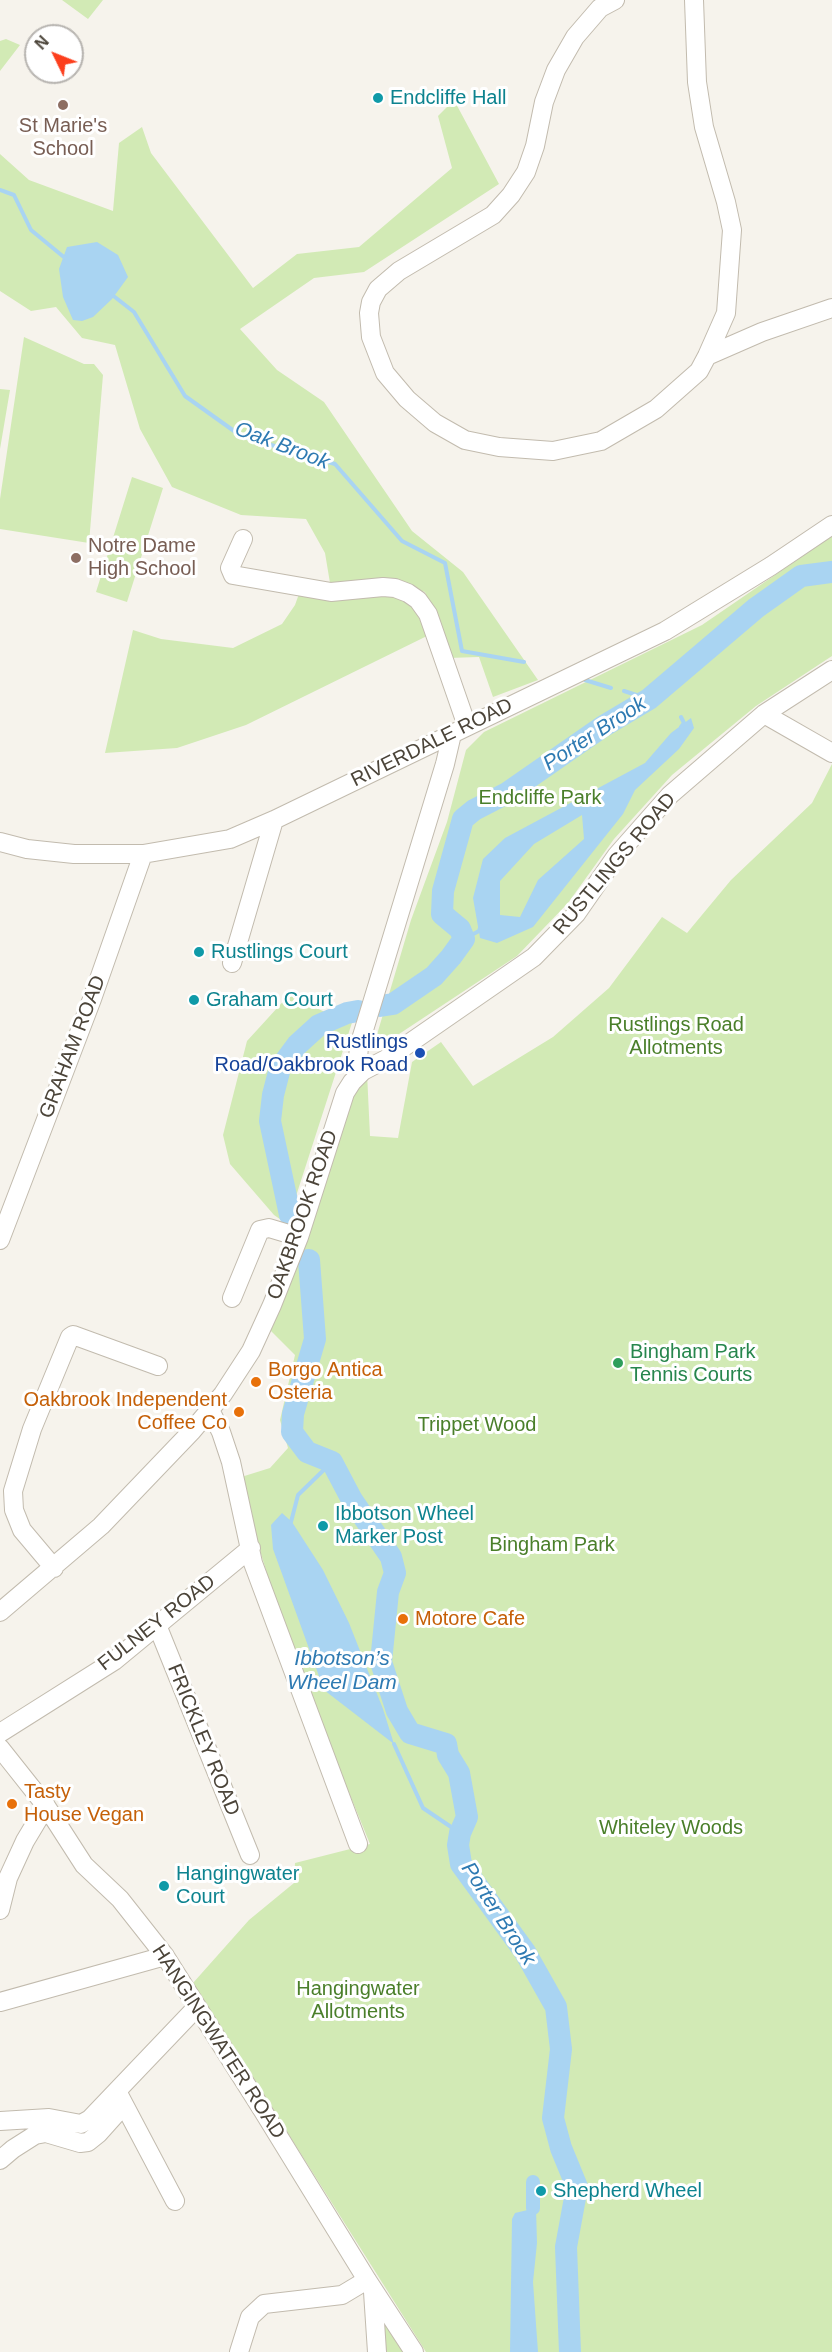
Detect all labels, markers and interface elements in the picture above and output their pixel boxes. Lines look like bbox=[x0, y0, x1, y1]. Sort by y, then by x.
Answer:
north arrow bbox=[24, 24, 84, 84]
text: N bbox=[32, 33, 52, 53]
place label: Endcliffe Hall bbox=[390, 86, 506, 110]
marker: Endcliffe Hall bbox=[371, 91, 385, 105]
marker: St Marie's School bbox=[56, 98, 70, 112]
place label: St Marie's School bbox=[19, 114, 107, 161]
water label: Oak Brook bbox=[231, 416, 333, 476]
place label: Notre Dame High School bbox=[88, 534, 196, 581]
marker: Notre Dame High School bbox=[69, 551, 83, 565]
water label: Porter Brook bbox=[539, 691, 651, 777]
street label: RIVERDALE ROAD bbox=[347, 693, 517, 793]
park label: Endcliffe Park bbox=[478, 786, 602, 810]
street label: RUSTLINGS ROAD bbox=[549, 788, 681, 940]
place label: Rustlings Court bbox=[211, 940, 348, 964]
marker: Rustlings Court bbox=[192, 945, 206, 959]
street label: GRAHAM ROAD bbox=[35, 972, 111, 1122]
place label: Graham Court bbox=[206, 988, 333, 1012]
marker: Graham Court bbox=[187, 993, 201, 1007]
park label: Rustlings Road Allotments bbox=[608, 1013, 744, 1060]
place label: Rustlings Road/Oakbrook Road bbox=[215, 1030, 408, 1077]
marker: Rustlings Road/Oakbrook Road bbox=[413, 1046, 427, 1060]
street label: OAKBROOK ROAD bbox=[263, 1127, 343, 1303]
place label: Bingham Park Tennis Courts bbox=[630, 1340, 756, 1387]
marker: Bingham Park Tennis Courts bbox=[611, 1356, 625, 1370]
place label: Borgo Antica Osteria bbox=[268, 1358, 383, 1405]
marker: Borgo Antica Osteria bbox=[249, 1375, 263, 1389]
place label: Oakbrook Independent Coffee Co bbox=[24, 1388, 227, 1435]
marker: Oakbrook Independent Coffee Co bbox=[232, 1405, 246, 1419]
park label: Trippet Wood bbox=[418, 1413, 536, 1437]
place label: Ibbotson Wheel Marker Post bbox=[335, 1502, 474, 1549]
marker: Ibbotson Wheel Marker Post bbox=[316, 1519, 330, 1533]
park label: Bingham Park bbox=[489, 1533, 615, 1557]
street label: FULNEY ROAD bbox=[94, 1570, 220, 1676]
place label: Motore Cafe bbox=[415, 1607, 525, 1631]
marker: Motore Cafe bbox=[396, 1612, 410, 1626]
water label: Ibbotson’s Wheel Dam bbox=[287, 1646, 397, 1696]
street label: FRICKLEY ROAD bbox=[162, 1661, 244, 1819]
place label: Tasty House Vegan bbox=[24, 1780, 144, 1827]
marker: Tasty House Vegan bbox=[5, 1797, 19, 1811]
park label: Whiteley Woods bbox=[599, 1816, 743, 1840]
water label: Porter Brook bbox=[455, 1858, 541, 1970]
place label: Hangingwater Court bbox=[176, 1862, 299, 1909]
marker: Hangingwater Court bbox=[157, 1879, 171, 1893]
street label: HANGINGWATER ROAD bbox=[146, 1940, 290, 2144]
park label: Hangingwater Allotments bbox=[296, 1977, 420, 2024]
place label: Shepherd Wheel bbox=[553, 2179, 702, 2203]
marker: Shepherd Wheel bbox=[534, 2184, 548, 2198]

